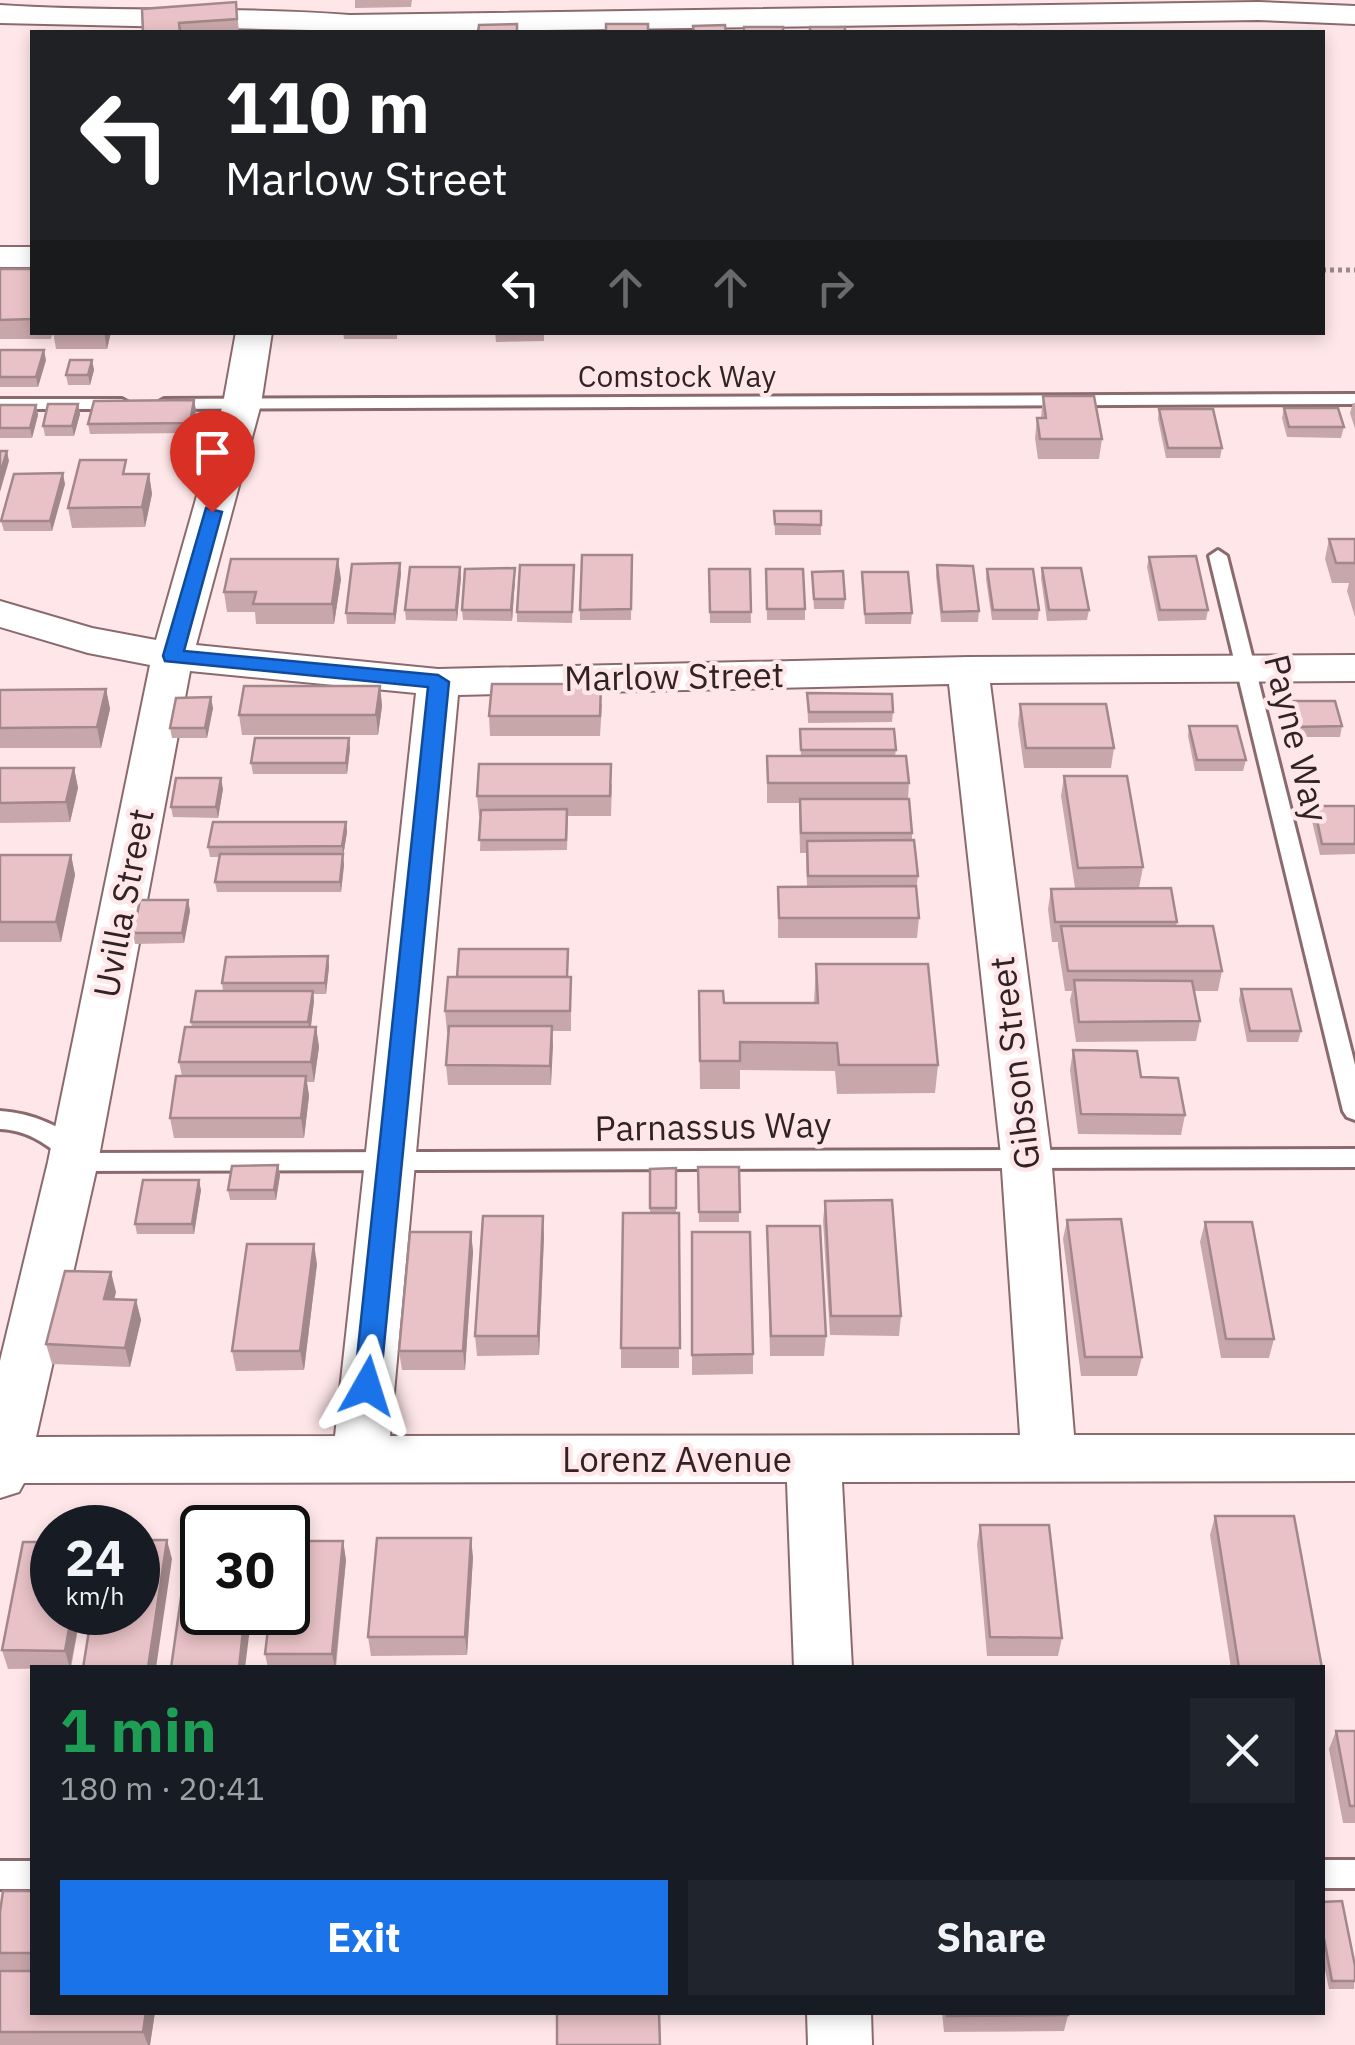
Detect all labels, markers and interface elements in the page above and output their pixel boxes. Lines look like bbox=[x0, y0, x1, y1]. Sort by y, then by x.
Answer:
text: 110 m bbox=[225, 61, 430, 152]
icon: left bbox=[60, 70, 190, 200]
text: Marlow Street bbox=[225, 149, 508, 207]
icon: left bbox=[493, 260, 548, 315]
icon: ahead bbox=[598, 260, 653, 315]
icon: ahead bbox=[703, 260, 758, 315]
icon: right bbox=[808, 260, 863, 315]
street label: Comstock Way bbox=[578, 356, 776, 395]
pin bbox=[170, 410, 255, 513]
icon: arrive bbox=[185, 425, 240, 480]
street label: Payne Way bbox=[1254, 649, 1340, 827]
street label: Marlow Street bbox=[564, 651, 784, 701]
street label: Uvilla Street bbox=[82, 805, 164, 1001]
street label: Gibson Street bbox=[978, 954, 1050, 1172]
street label: Parnassus Way bbox=[594, 1101, 832, 1151]
position arrow bbox=[315, 1334, 419, 1438]
street label: Lorenz Avenue bbox=[562, 1436, 792, 1482]
speed limit sign: 30 bbox=[180, 1505, 310, 1635]
text: 24 bbox=[65, 1525, 125, 1590]
text: km/h bbox=[66, 1579, 124, 1612]
text: 1 min bbox=[60, 1690, 217, 1769]
button: close bbox=[1190, 1698, 1295, 1803]
text: 180 m · 20:41 bbox=[60, 1767, 265, 1809]
button: Exit bbox=[60, 1880, 668, 1995]
button: Share bbox=[688, 1880, 1295, 1995]

